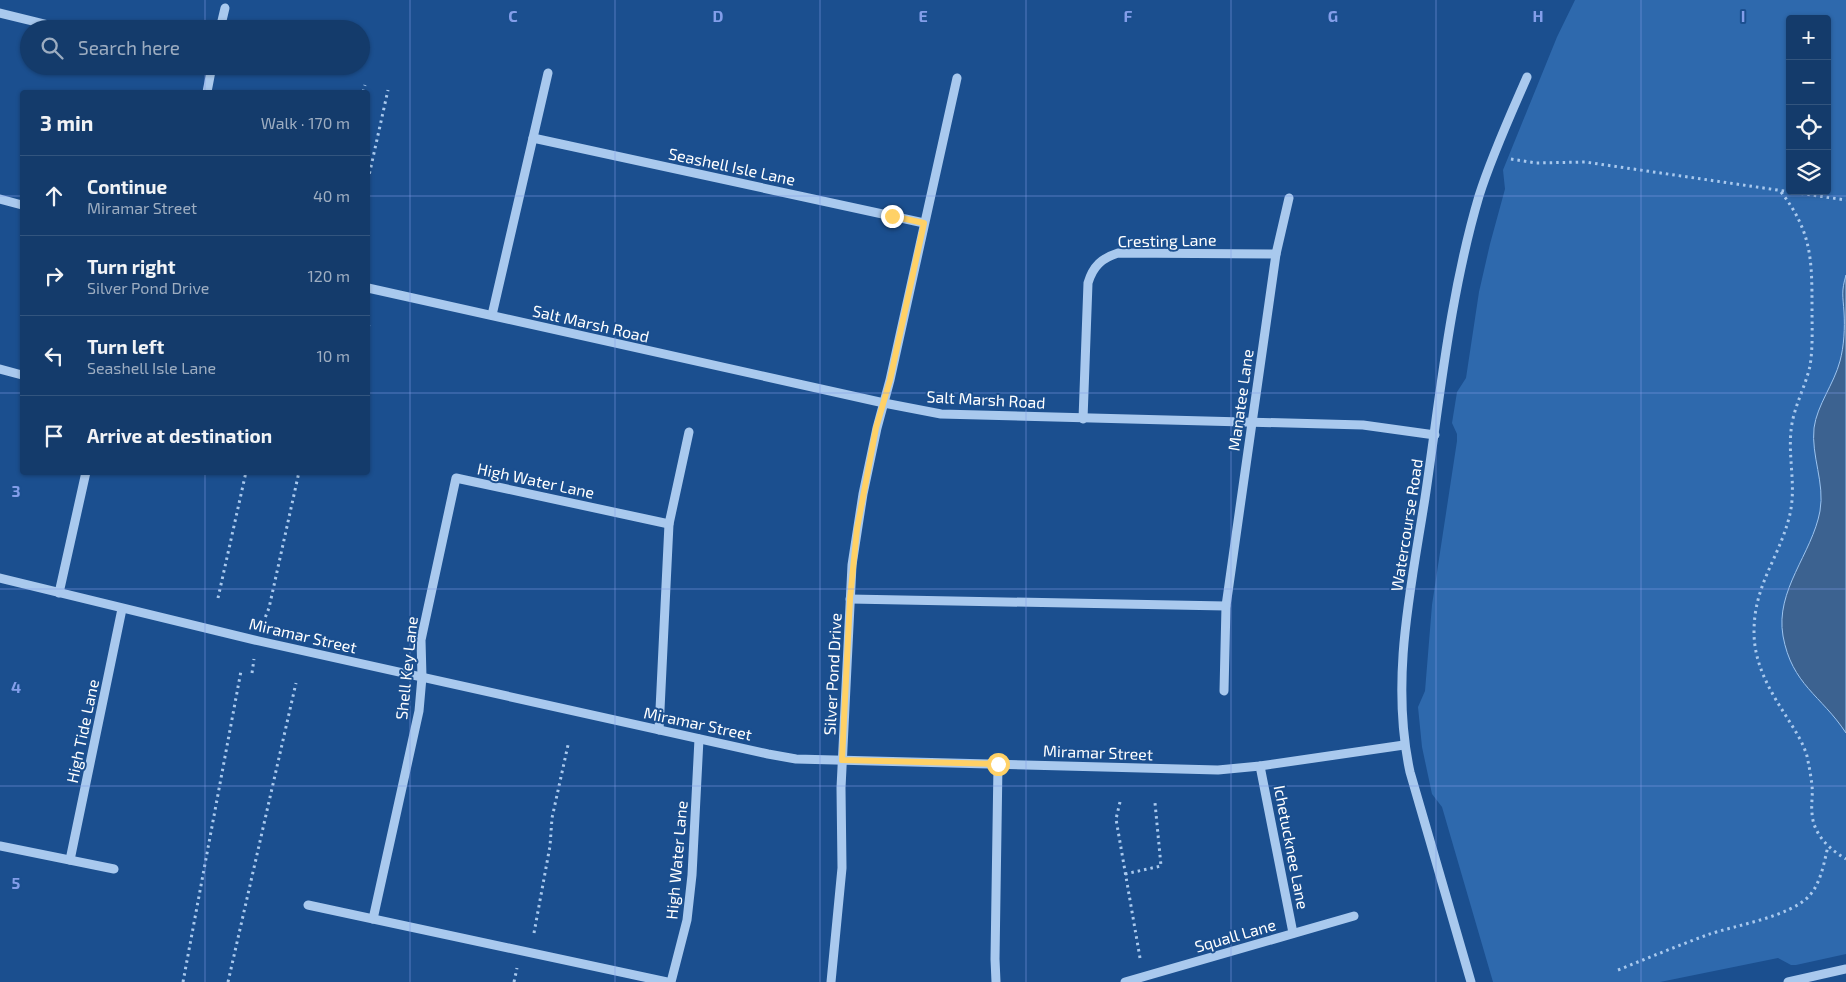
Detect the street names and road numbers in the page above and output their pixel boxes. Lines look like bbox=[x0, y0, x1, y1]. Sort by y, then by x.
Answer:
street label: Seashell Isle Lane bbox=[667, 143, 797, 189]
street label: Cresting Lane bbox=[1117, 230, 1217, 250]
street label: Salt Marsh Road bbox=[531, 300, 651, 346]
street label: Manatee Lane bbox=[1223, 348, 1257, 452]
street label: Salt Marsh Road bbox=[926, 386, 1046, 412]
street label: Watercourse Road bbox=[1386, 457, 1426, 593]
street label: High Water Lane bbox=[476, 458, 596, 502]
street label: Silver Pond Drive bbox=[819, 612, 845, 736]
street label: Miramar Street bbox=[247, 613, 359, 657]
street label: Shell Key Lane bbox=[391, 615, 421, 721]
street label: High Tide Lane bbox=[62, 677, 102, 785]
street label: Miramar Street bbox=[642, 702, 754, 744]
street label: Miramar Street bbox=[1043, 741, 1153, 763]
street label: Ichetucknee Lane bbox=[1271, 783, 1313, 911]
street label: High Water Lane bbox=[661, 800, 691, 920]
street label: Squall Lane bbox=[1192, 914, 1278, 956]

